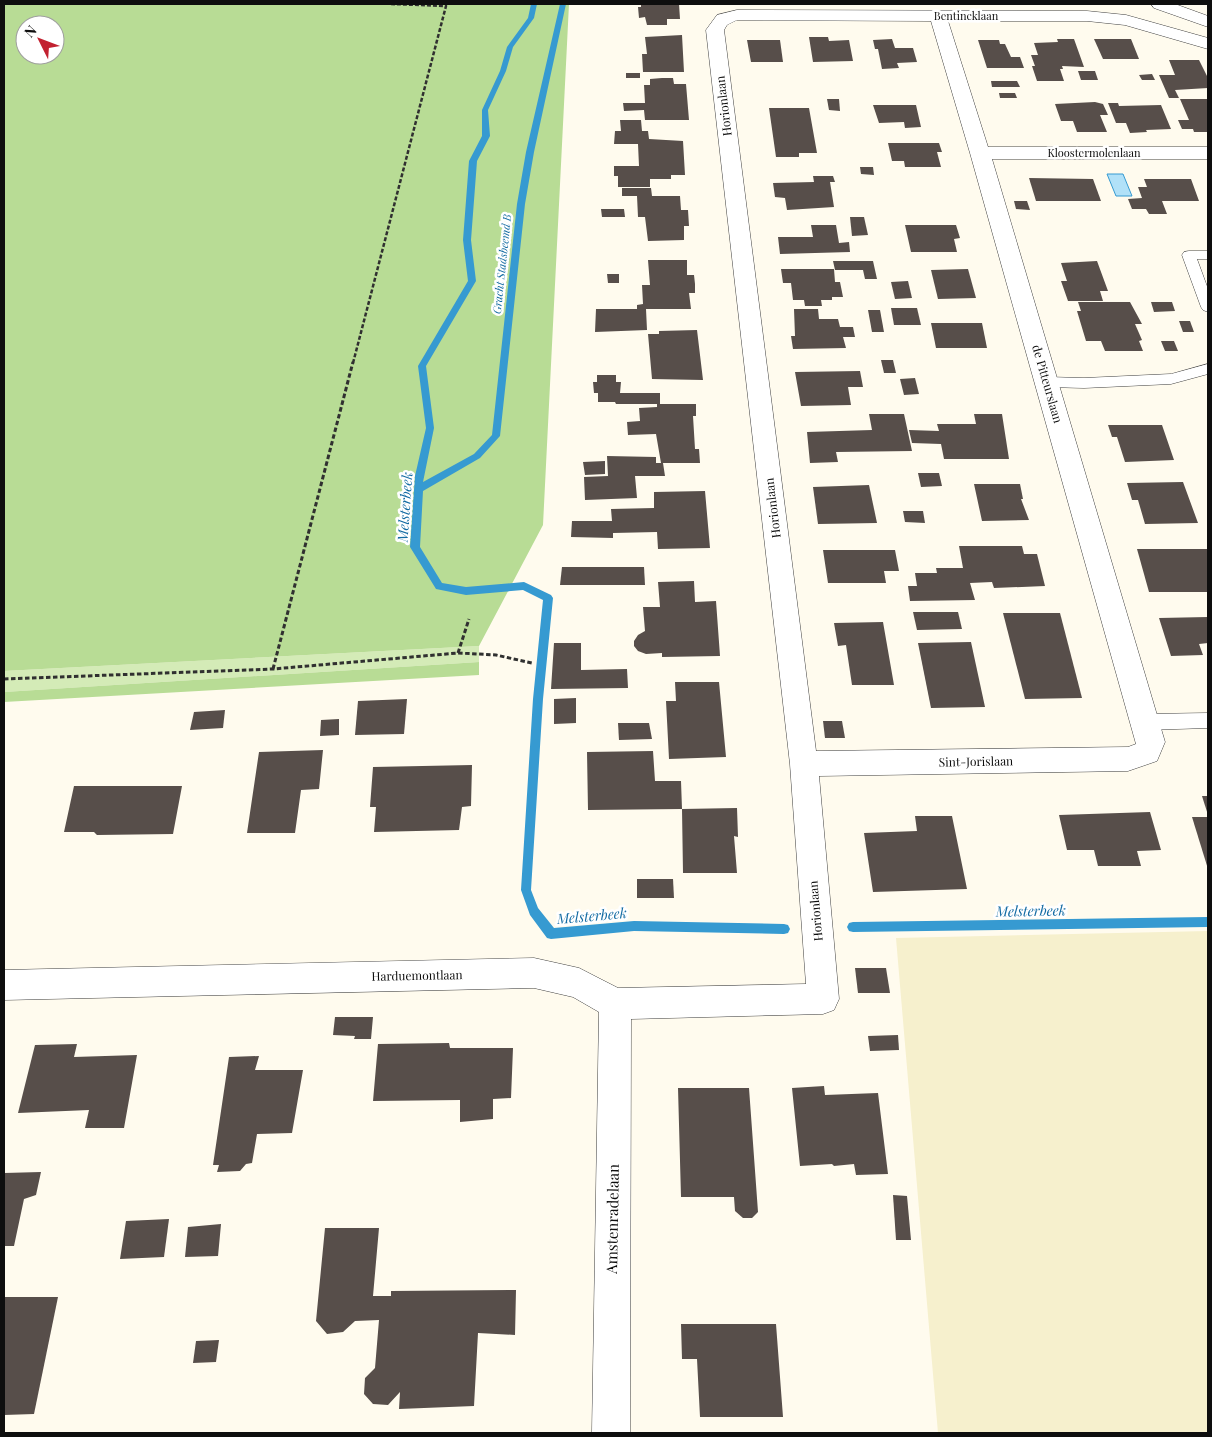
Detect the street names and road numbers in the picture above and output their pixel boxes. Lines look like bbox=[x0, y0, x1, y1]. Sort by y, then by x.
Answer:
street label: Bentincklaan bbox=[934, 8, 999, 23]
street label: Horionlaan bbox=[711, 75, 735, 137]
street label: Kloostermolenlaan bbox=[1047, 145, 1141, 160]
street label: de Pitteurslaan bbox=[1029, 343, 1067, 425]
street label: Horionlaan bbox=[760, 477, 784, 539]
street label: Sint-Jorislaan bbox=[939, 752, 1013, 770]
street label: Horionlaan bbox=[804, 880, 826, 942]
street label: Harduemontlaan bbox=[371, 966, 463, 984]
street label: Amstenradelaan bbox=[601, 1164, 623, 1275]

